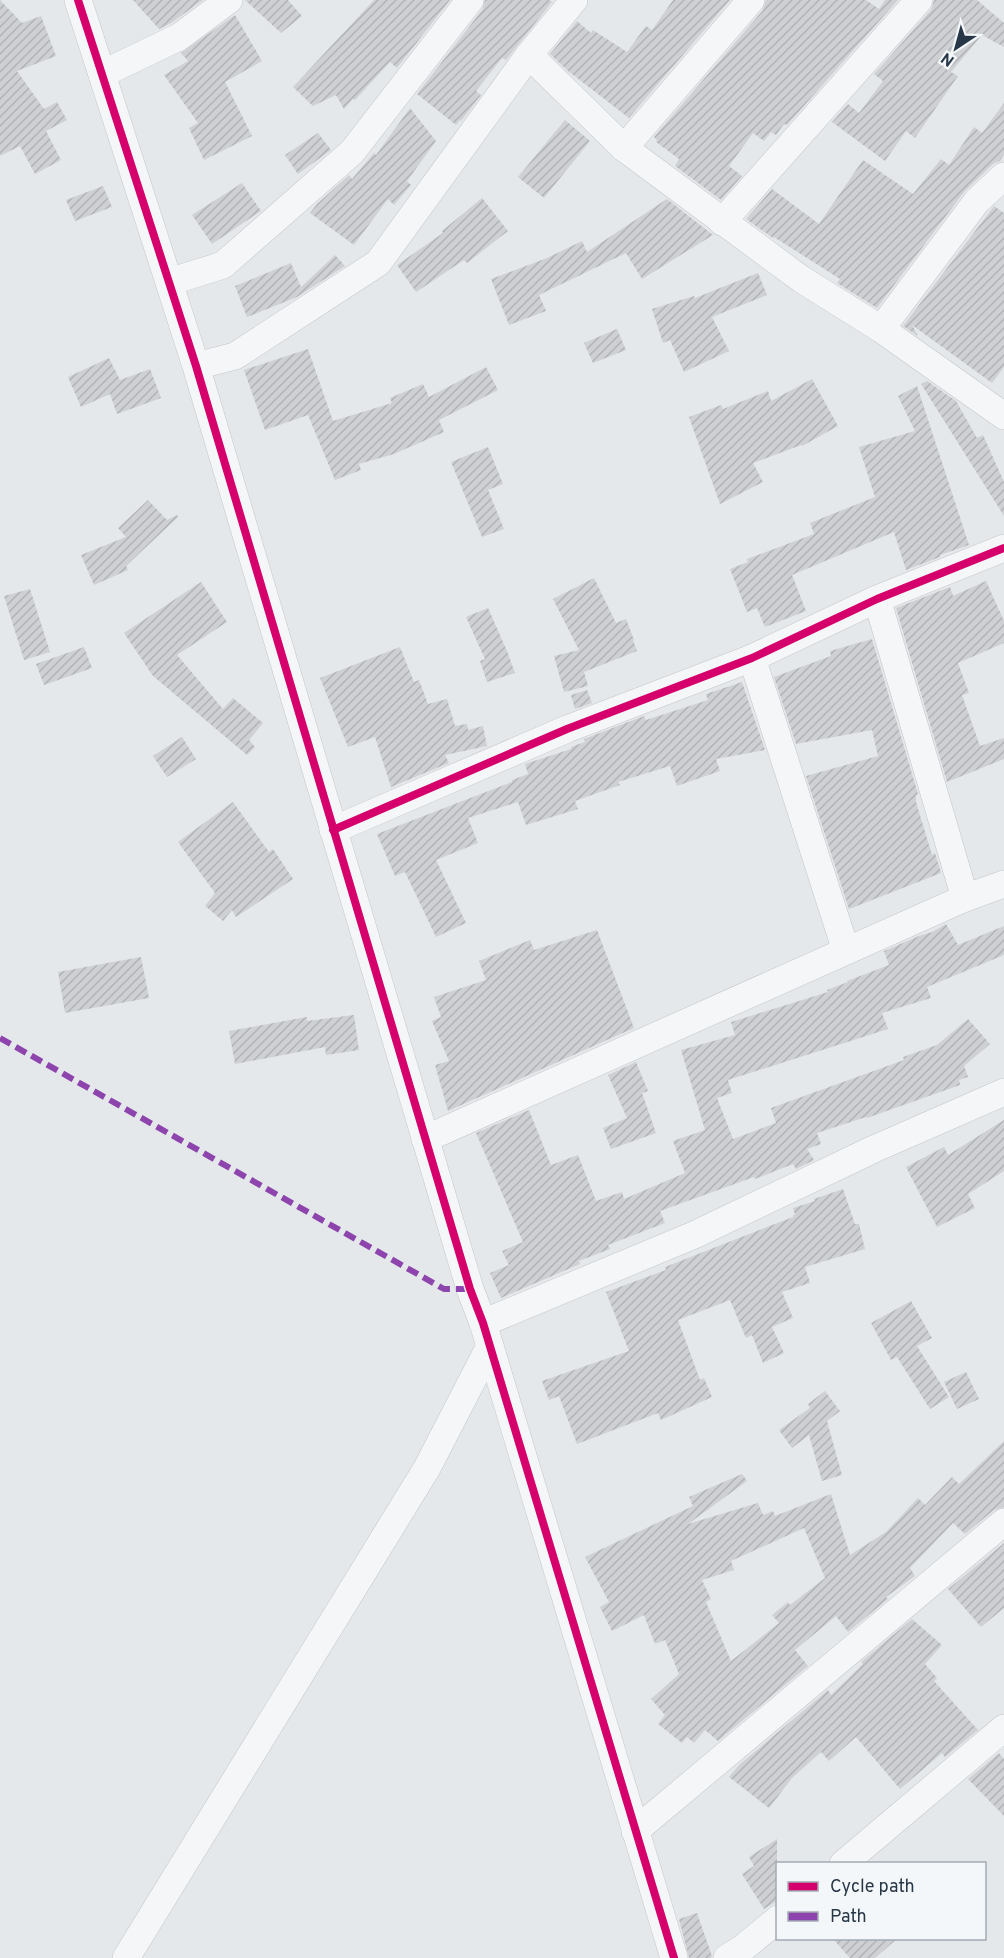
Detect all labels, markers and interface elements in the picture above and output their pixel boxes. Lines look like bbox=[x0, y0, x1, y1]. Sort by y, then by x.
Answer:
north arrow bbox=[926, 18, 986, 78]
text: N bbox=[938, 47, 959, 70]
legend bbox=[776, 1862, 986, 1940]
text: Cycle path bbox=[830, 1876, 915, 1899]
text: Path bbox=[830, 1906, 867, 1929]

